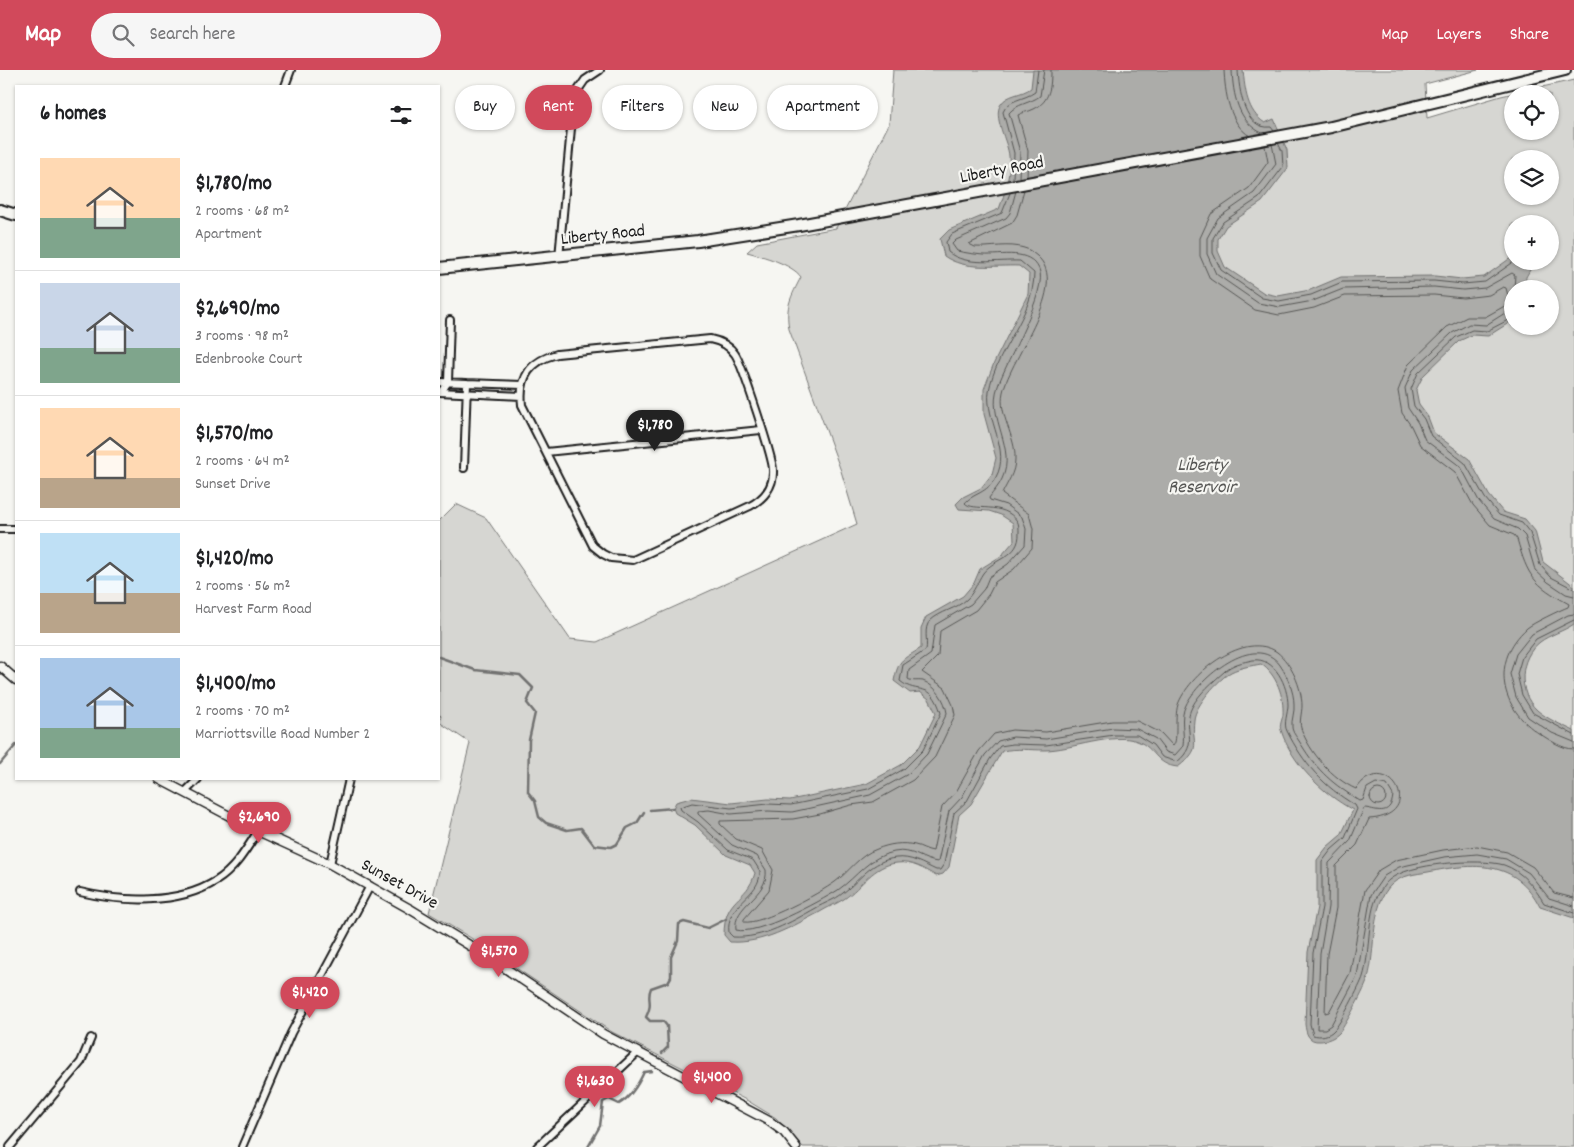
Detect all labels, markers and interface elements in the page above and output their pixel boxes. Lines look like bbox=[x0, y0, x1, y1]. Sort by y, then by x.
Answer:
search box bbox=[91, 13, 441, 58]
text: Map bbox=[25, 18, 61, 52]
icon: search bbox=[109, 21, 137, 49]
text: Search here bbox=[149, 22, 235, 49]
text: Map bbox=[1381, 23, 1408, 48]
text: Layers bbox=[1436, 23, 1482, 48]
text: Share bbox=[1510, 23, 1549, 48]
chip: Buy bbox=[455, 85, 515, 130]
chip: Rent bbox=[525, 85, 592, 130]
chip: Filters bbox=[602, 85, 683, 130]
chip: New bbox=[693, 85, 757, 130]
chip: Apartment bbox=[767, 85, 878, 130]
map controls bbox=[1504, 85, 1559, 335]
button: locate bbox=[1504, 85, 1559, 140]
text: 6 homes bbox=[40, 100, 107, 130]
icon: filters bbox=[387, 101, 415, 129]
button: layers bbox=[1504, 150, 1559, 205]
street label: Liberty Road bbox=[958, 151, 1046, 191]
text: $1,780/mo bbox=[195, 170, 272, 200]
icon: home bbox=[80, 178, 140, 238]
text: 2 rooms · 68 m² bbox=[195, 200, 289, 223]
button: + bbox=[1504, 215, 1559, 270]
street label: Liberty Road bbox=[560, 219, 646, 253]
text: Apartment bbox=[195, 223, 262, 246]
button: − bbox=[1504, 280, 1559, 335]
text: $2,690/mo bbox=[195, 295, 280, 325]
icon: home bbox=[80, 303, 140, 363]
text: 3 rooms · 98 m² bbox=[195, 325, 289, 348]
text: Edenbrooke Court bbox=[195, 348, 302, 371]
pin: $1,780 bbox=[614, 410, 696, 452]
text: $1,780 bbox=[637, 414, 673, 437]
text: $1,570/mo bbox=[195, 420, 273, 450]
icon: home bbox=[80, 428, 140, 488]
text: 2 rooms · 64 m² bbox=[195, 450, 290, 473]
water label: Liberty Reservoir bbox=[1168, 453, 1238, 502]
text: Sunset Drive bbox=[195, 473, 271, 496]
text: $1,420/mo bbox=[195, 545, 273, 575]
icon: home bbox=[80, 553, 140, 613]
text: 2 rooms · 56 m² bbox=[195, 575, 290, 598]
text: Harvest Farm Road bbox=[195, 598, 312, 621]
text: $1,400/mo bbox=[195, 670, 276, 700]
icon: home bbox=[80, 678, 140, 738]
text: 2 rooms · 70 m² bbox=[195, 700, 290, 723]
text: Marriottsville Road Number 2 bbox=[195, 723, 370, 746]
pin: $2,690 bbox=[218, 802, 300, 844]
text: $2,690 bbox=[238, 806, 280, 829]
street label: Sunset Drive bbox=[356, 853, 442, 917]
pin: $1,570 bbox=[458, 936, 540, 978]
text: $1,570 bbox=[481, 940, 517, 963]
pin: $1,420 bbox=[269, 976, 351, 1019]
text: $1,420 bbox=[291, 981, 329, 1004]
pin: $1,400 bbox=[671, 1062, 753, 1104]
pin: $1,630 bbox=[554, 1066, 636, 1108]
text: $1,400 bbox=[693, 1066, 731, 1089]
text: $1,630 bbox=[576, 1070, 614, 1093]

